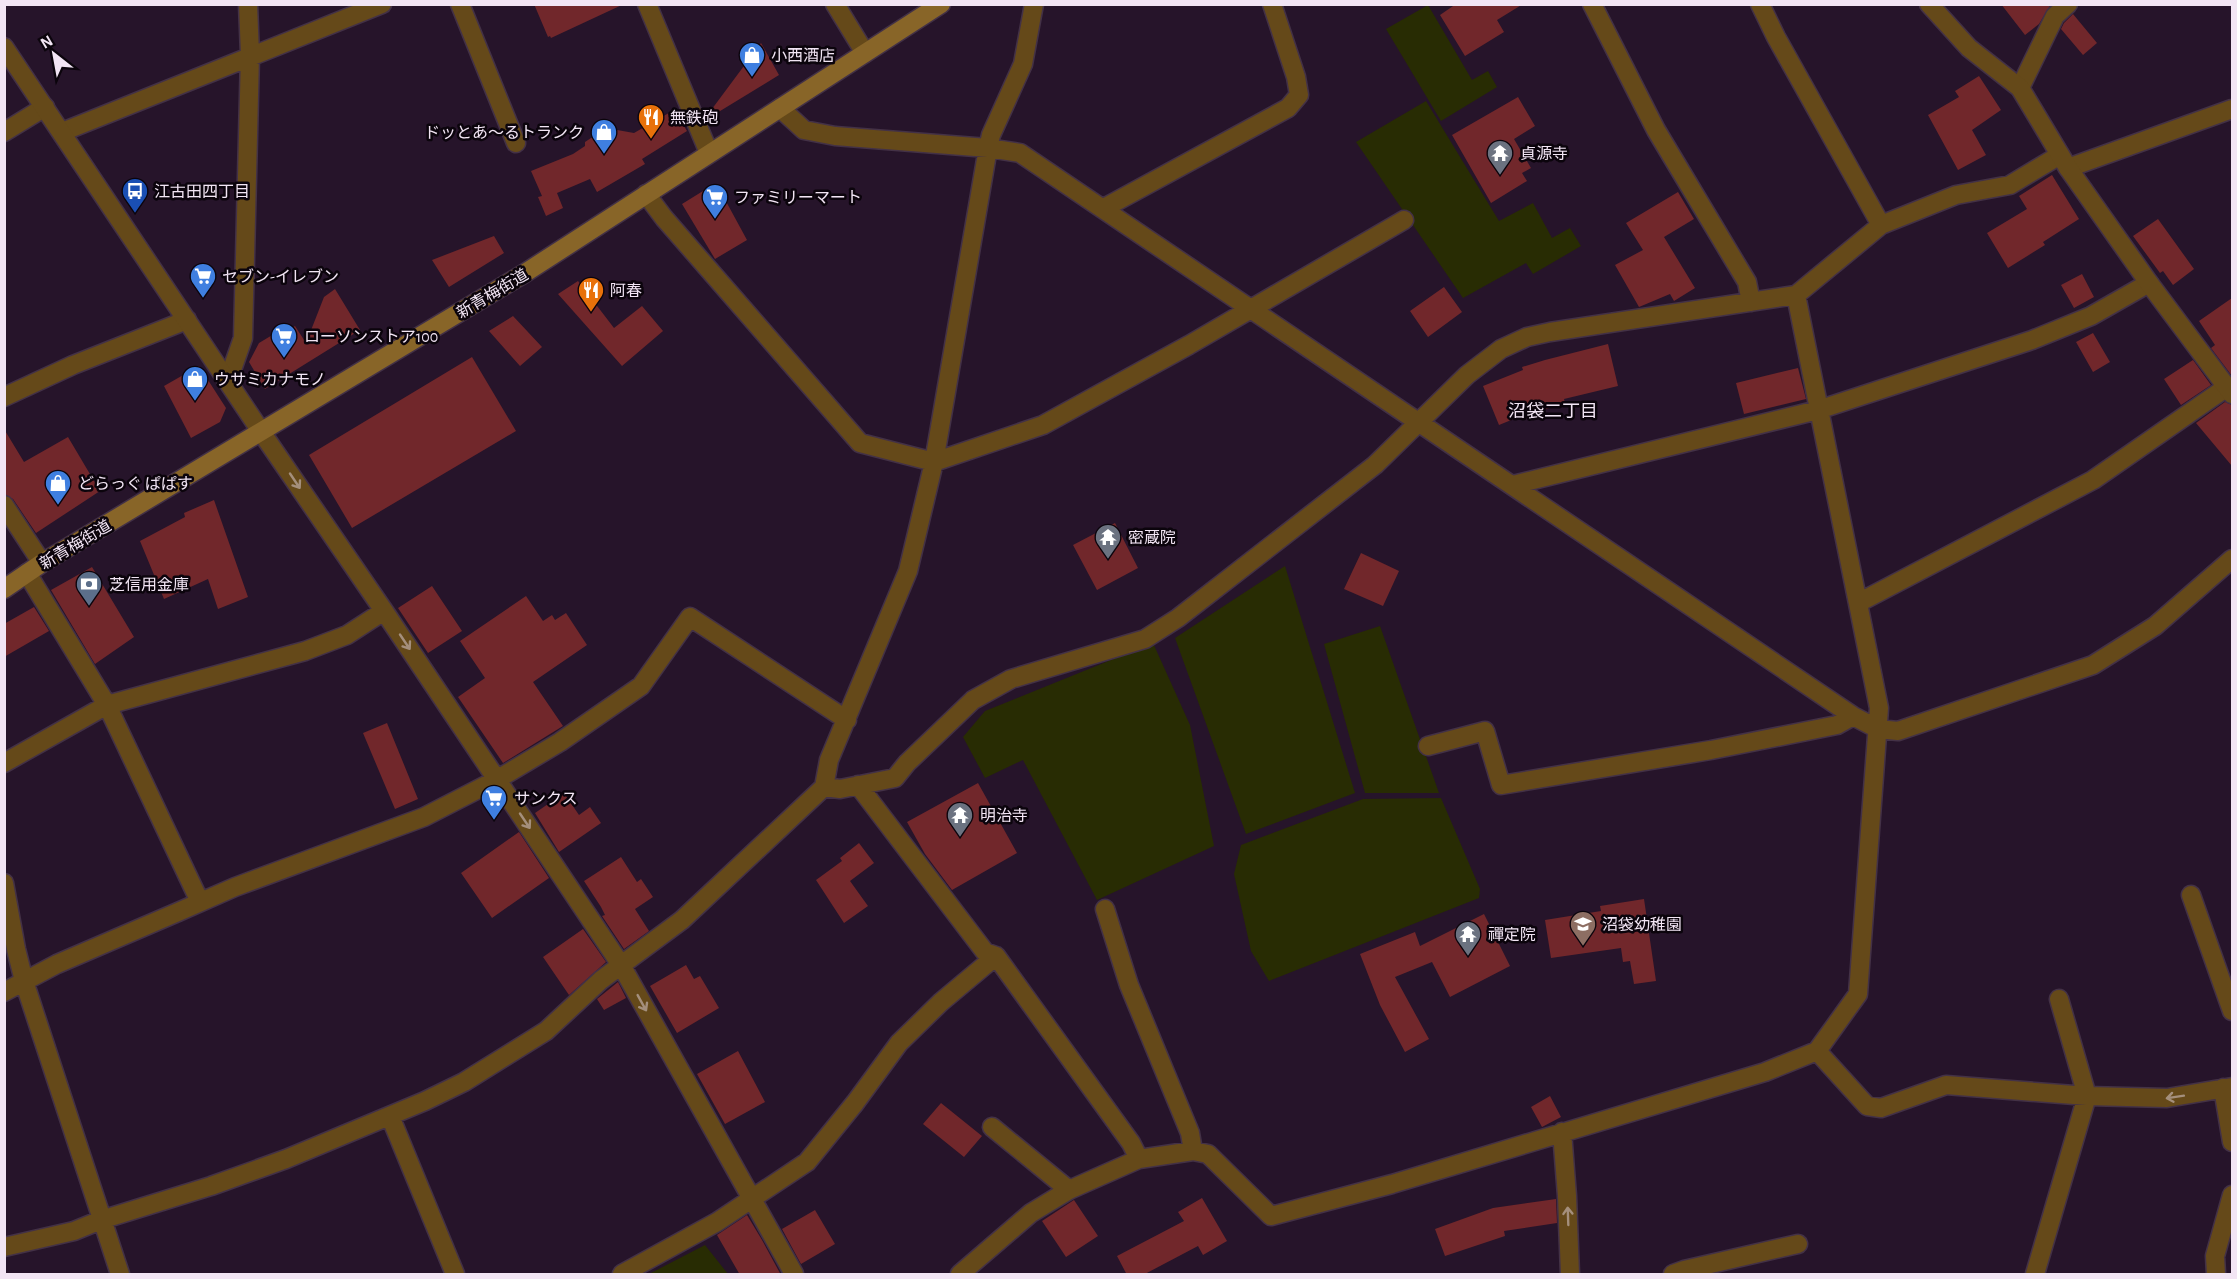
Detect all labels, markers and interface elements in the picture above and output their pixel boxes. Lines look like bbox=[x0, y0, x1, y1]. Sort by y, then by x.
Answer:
north arrow bbox=[24, 24, 84, 84]
text: N bbox=[38, 32, 56, 52]
shop icon: 小西酒店 bbox=[737, 40, 767, 78]
place label: 小西酒店 bbox=[771, 47, 835, 64]
restaurant icon: 無鉄砲 bbox=[636, 102, 666, 140]
place label: 無鉄砲 bbox=[670, 109, 718, 126]
shop icon: ドッとあ～るトランク bbox=[589, 117, 619, 155]
place label: ドッとあ～るトランク bbox=[424, 124, 584, 141]
temple icon: 貞源寺 bbox=[1485, 138, 1515, 176]
place label: 貞源寺 bbox=[1520, 145, 1568, 162]
bus stop icon: 江古田四丁目 bbox=[120, 176, 150, 214]
supermarket icon: ファミリーマート bbox=[700, 182, 730, 220]
place label: 江古田四丁目 bbox=[154, 183, 250, 200]
place label: ファミリーマート bbox=[734, 190, 862, 206]
supermarket icon: セブン-イレブン bbox=[188, 261, 218, 299]
street label: 新青梅街道 bbox=[454, 266, 531, 321]
place label: セブン-イレブン bbox=[222, 268, 339, 285]
restaurant icon: 阿春 bbox=[576, 275, 606, 313]
place label: 阿春 bbox=[610, 282, 642, 299]
supermarket icon: ローソンストア100 bbox=[269, 321, 299, 359]
place label: ローソンストア100 bbox=[304, 329, 438, 345]
shop icon: ウサミカナモノ bbox=[180, 364, 210, 402]
place label: ウサミカナモノ bbox=[214, 372, 326, 388]
district label: 沼袋二丁目 bbox=[1508, 401, 1598, 421]
shop icon: どらっぐ ぱぱす bbox=[43, 468, 73, 506]
one-way arrow bbox=[289, 472, 301, 489]
place label: どらっぐ ぱぱす bbox=[78, 475, 193, 492]
street label: 新青梅街道 bbox=[37, 517, 114, 572]
temple icon: 密蔵院 bbox=[1093, 522, 1123, 560]
place label: 密蔵院 bbox=[1128, 529, 1176, 546]
bank icon: 芝信用金庫 bbox=[74, 569, 104, 607]
place label: 芝信用金庫 bbox=[109, 576, 189, 593]
one-way arrow bbox=[399, 633, 411, 649]
supermarket icon: サンクス bbox=[479, 783, 509, 821]
place label: サンクス bbox=[514, 791, 578, 807]
temple icon: 明治寺 bbox=[945, 800, 975, 838]
place label: 明治寺 bbox=[980, 807, 1028, 824]
one-way arrow bbox=[520, 812, 532, 829]
school or university icon: 沼袋幼稚園 bbox=[1568, 909, 1598, 947]
place label: 沼袋幼稚園 bbox=[1602, 916, 1682, 933]
temple icon: 禪定院 bbox=[1453, 919, 1483, 957]
place label: 禪定院 bbox=[1488, 926, 1536, 943]
one-way arrow bbox=[637, 993, 648, 1011]
one-way arrow bbox=[2166, 1091, 2185, 1102]
one-way arrow bbox=[1562, 1207, 1574, 1227]

